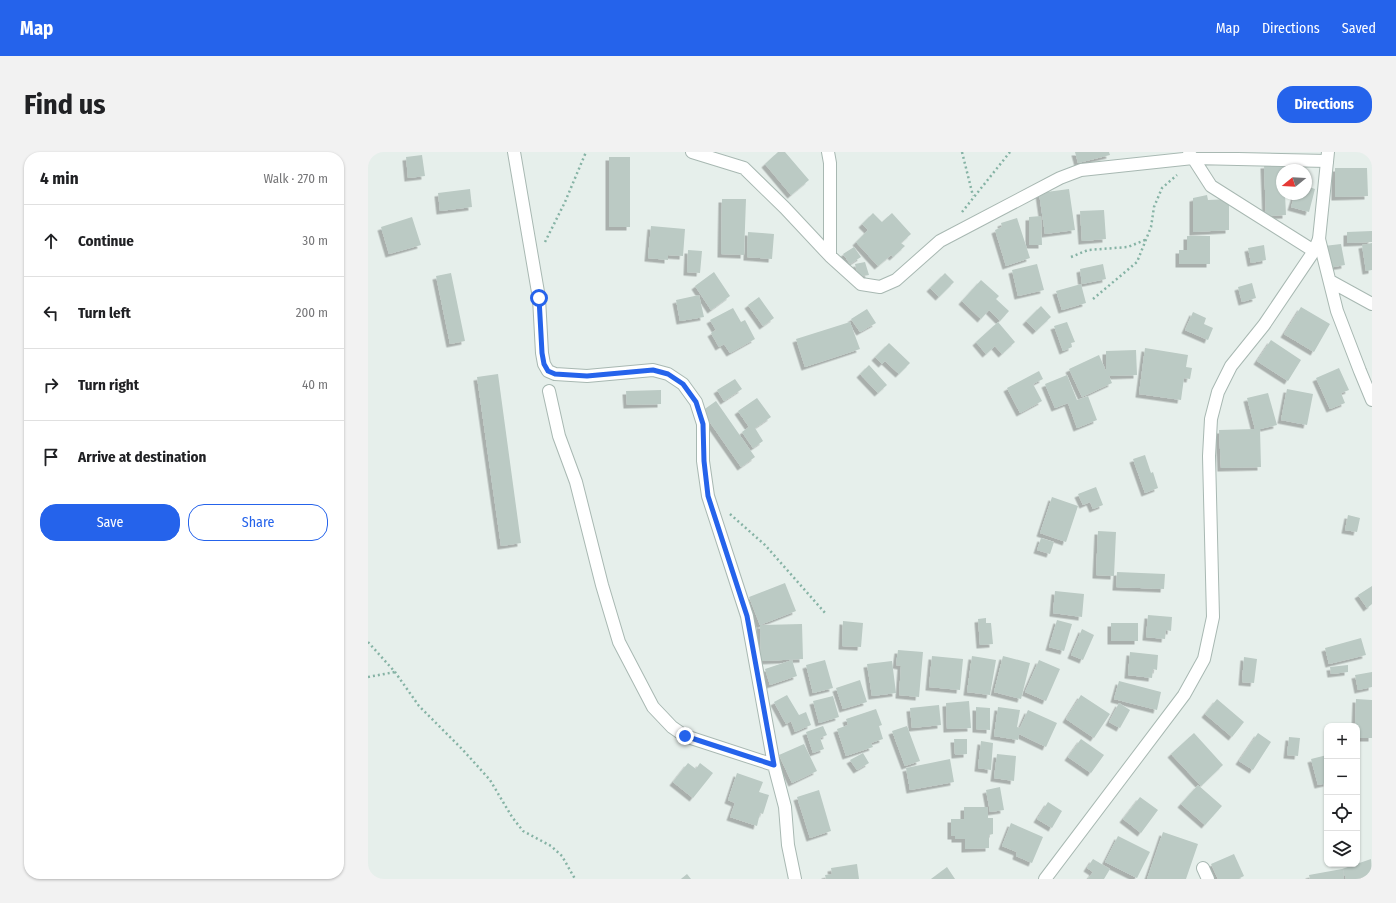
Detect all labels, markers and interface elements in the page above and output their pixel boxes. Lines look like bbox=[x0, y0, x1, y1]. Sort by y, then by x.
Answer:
text: Map bbox=[20, 17, 53, 40]
text: Map bbox=[1216, 20, 1240, 37]
text: Directions bbox=[1262, 20, 1320, 37]
text: Saved bbox=[1342, 20, 1376, 37]
button: Directions bbox=[1277, 86, 1372, 123]
text: Find us bbox=[24, 88, 106, 121]
north arrow bbox=[1276, 164, 1312, 200]
text: 4 min bbox=[40, 168, 79, 189]
text: Walk · 270 m bbox=[263, 171, 328, 186]
icon: ahead bbox=[40, 230, 62, 252]
text: Continue bbox=[78, 232, 134, 250]
text: 30 m bbox=[302, 233, 328, 248]
route start bbox=[530, 289, 548, 307]
icon: left bbox=[40, 302, 62, 324]
text: Turn left bbox=[78, 304, 131, 322]
text: 200 m bbox=[296, 305, 328, 320]
icon: right bbox=[40, 374, 62, 396]
text: Turn right bbox=[78, 376, 139, 394]
text: 40 m bbox=[302, 377, 328, 392]
icon: arrive bbox=[40, 446, 62, 468]
text: Arrive at destination bbox=[78, 448, 206, 466]
button: Save bbox=[40, 504, 180, 541]
button: Share bbox=[188, 504, 328, 541]
map controls bbox=[1324, 723, 1360, 867]
button: + bbox=[1324, 723, 1360, 759]
route end bbox=[676, 727, 694, 745]
button: − bbox=[1324, 759, 1360, 795]
button: locate bbox=[1324, 795, 1360, 831]
button: layers bbox=[1324, 831, 1360, 867]

